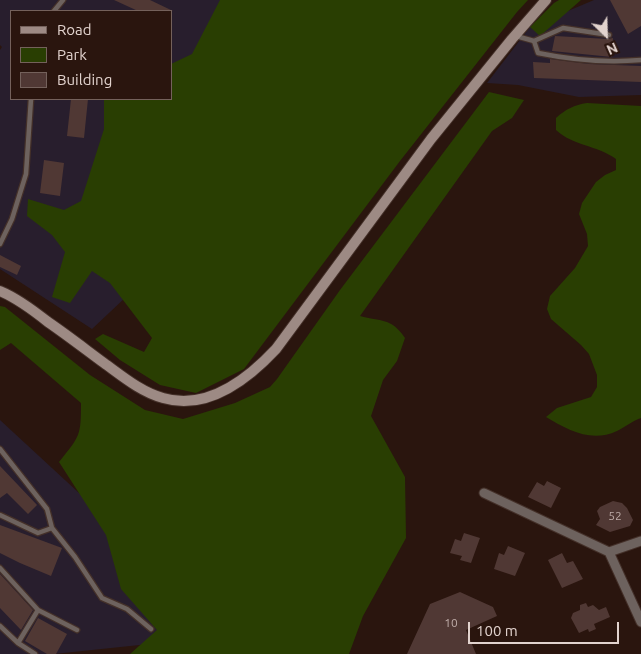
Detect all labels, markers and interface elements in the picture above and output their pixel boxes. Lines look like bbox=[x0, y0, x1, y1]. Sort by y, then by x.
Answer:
legend bbox=[10, 10, 172, 100]
north arrow bbox=[581, 10, 631, 60]
text: Road bbox=[57, 21, 92, 38]
text: N bbox=[604, 39, 620, 58]
text: Park bbox=[57, 46, 87, 63]
text: Building bbox=[57, 71, 112, 88]
house number: 52 bbox=[608, 509, 622, 523]
scale bar bbox=[471, 612, 622, 644]
house number: 10 bbox=[444, 616, 458, 630]
text: 100 m bbox=[476, 622, 518, 639]

